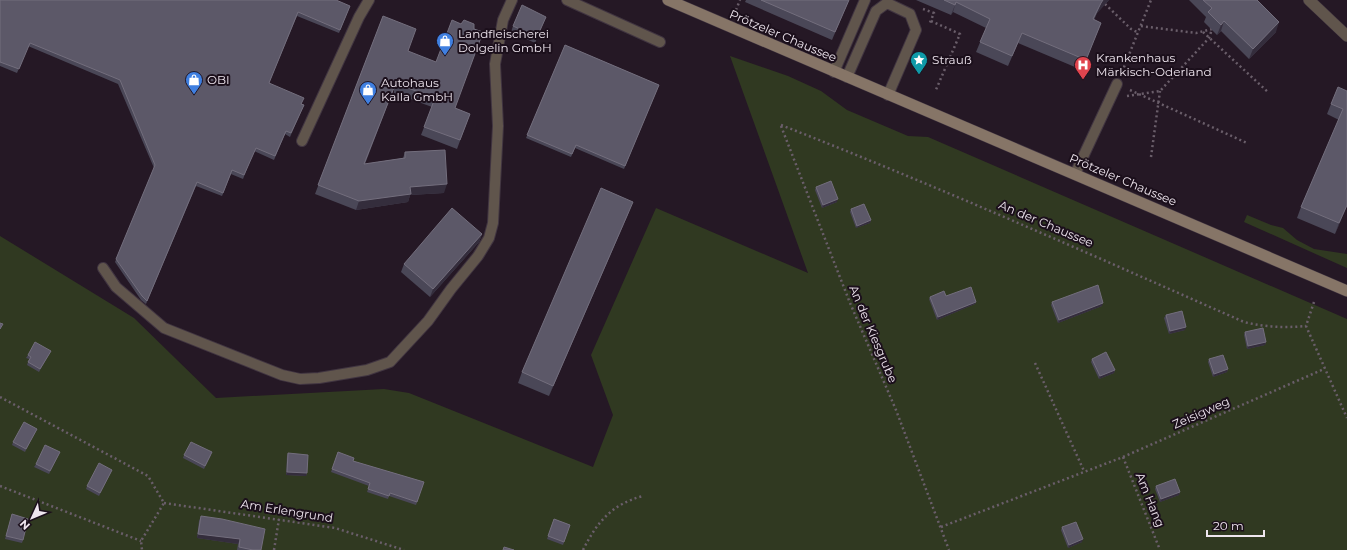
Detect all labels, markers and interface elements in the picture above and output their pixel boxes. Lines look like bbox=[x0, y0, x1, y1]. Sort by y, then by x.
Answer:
street label: Prötzeler Chaussee bbox=[727, 6, 839, 65]
place label: Landfleischerei Dolgelin GmbH bbox=[458, 26, 552, 55]
shop icon: Landfleischerei Dolgelin GmbH bbox=[435, 31, 455, 56]
place icon: Strauß bbox=[909, 50, 929, 75]
place label: Krankenhaus Märkisch-Oderland bbox=[1096, 50, 1212, 79]
place label: Strauß bbox=[932, 52, 972, 67]
hospital icon: Krankenhaus Märkisch-Oderland bbox=[1073, 55, 1093, 80]
shop icon: OBI bbox=[184, 70, 204, 95]
place label: OBI bbox=[207, 72, 230, 87]
place label: Autohaus Kalla GmbH bbox=[381, 75, 453, 104]
shop icon: Autohaus Kalla GmbH bbox=[358, 80, 378, 105]
street label: Prötzeler Chaussee bbox=[1067, 150, 1179, 209]
street label: An der Chaussee bbox=[997, 197, 1096, 250]
street label: An der Kiesgrube bbox=[846, 283, 901, 385]
street label: Zeisigweg bbox=[1170, 393, 1232, 432]
street label: Am Hang bbox=[1133, 470, 1168, 529]
street label: Am Erlengrund bbox=[240, 496, 334, 525]
north arrow bbox=[12, 498, 52, 538]
scale bar bbox=[1207, 512, 1264, 538]
text: N bbox=[17, 517, 33, 533]
text: 20 m bbox=[1213, 518, 1244, 533]

